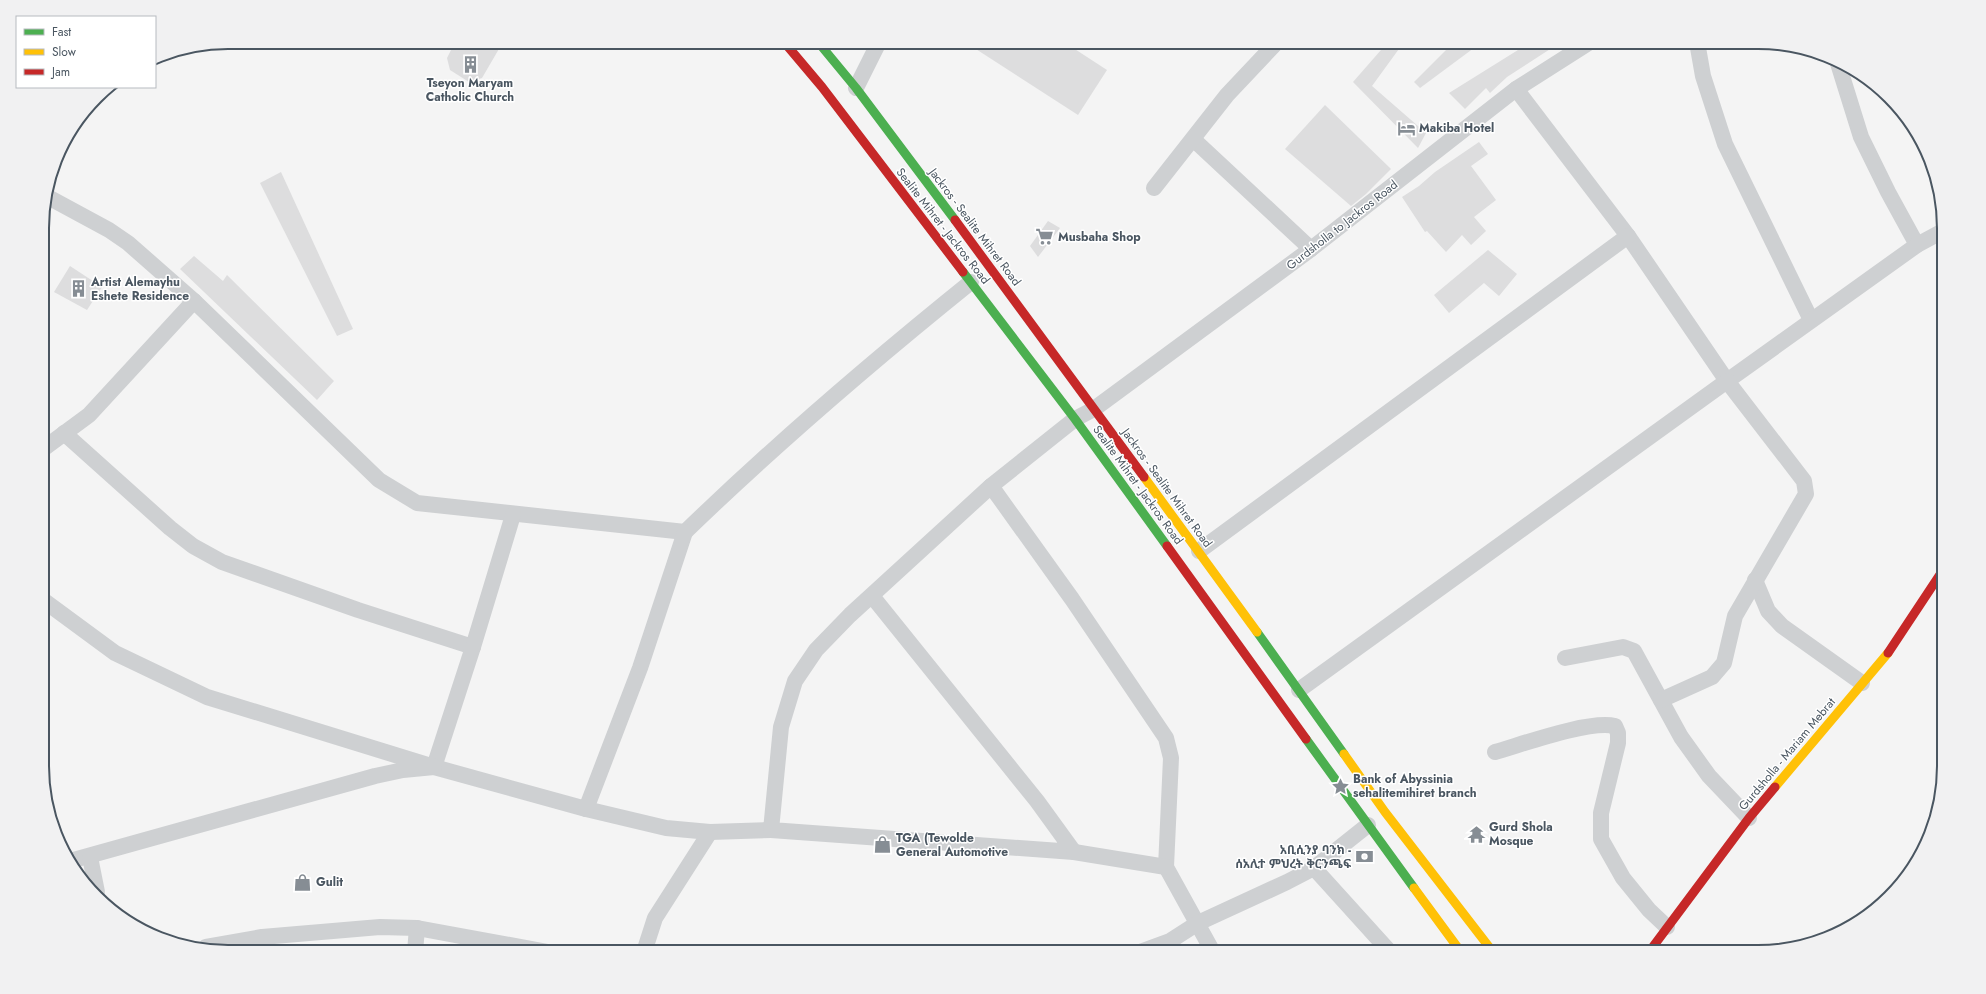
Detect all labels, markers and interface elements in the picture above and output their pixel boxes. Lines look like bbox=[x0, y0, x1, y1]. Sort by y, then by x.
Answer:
legend bbox=[16, 16, 156, 88]
text: Fast bbox=[52, 23, 71, 41]
text: Slow bbox=[52, 43, 77, 61]
building icon: Tseyon Maryam Catholic Church bbox=[460, 54, 480, 74]
text: Jam bbox=[50, 63, 70, 81]
place label: Tseyon Maryam Catholic Church bbox=[426, 74, 514, 106]
hotel icon: Makiba Hotel bbox=[1396, 118, 1416, 138]
place label: Makiba Hotel bbox=[1419, 119, 1494, 137]
street label: Jackros - Sealite Mihret Road bbox=[923, 163, 1025, 290]
street label: Sealite Mihret - Jackros Road bbox=[892, 164, 994, 288]
street label: Gurdsholla to Jackros Road bbox=[1283, 176, 1401, 274]
supermarket icon: Musbaha Shop bbox=[1035, 227, 1055, 247]
place label: Musbaha Shop bbox=[1058, 228, 1141, 246]
place label: Artist Alemayhu Eshete Residence bbox=[90, 273, 189, 305]
building icon: Artist Alemayhu Eshete Residence bbox=[68, 279, 88, 299]
street label: Sealite Mihret - Jackros Road bbox=[1089, 422, 1187, 548]
street label: Jackros - Sealite Mihret Road bbox=[1116, 423, 1216, 551]
street label: Gurdsholla - Mariam Mebrat bbox=[1734, 694, 1840, 814]
place label: Bank of Abyssinia sehalitemihiret branch bbox=[1353, 770, 1477, 802]
place icon: Bank of Abyssinia sehalitemihiret branch bbox=[1330, 776, 1350, 796]
place label: Gurd Shola Mosque bbox=[1489, 818, 1553, 850]
temple icon: Gurd Shola Mosque bbox=[1466, 824, 1486, 844]
place label: TGA (Tewolde General Automotive bbox=[896, 829, 1008, 861]
shop icon: TGA (Tewolde General Automotive bbox=[873, 835, 893, 855]
place label: አቢሲንያ ባንክ - ሰአሊተ ምህረት ቅርንጫፍ bbox=[1235, 841, 1351, 873]
bank icon: አቢሲንያ ባንክ - ሰአሊተ ምህረት ቅርንጫፍ bbox=[1354, 847, 1374, 867]
shop icon: Gulit bbox=[293, 872, 313, 892]
place label: Gulit bbox=[316, 873, 343, 891]

